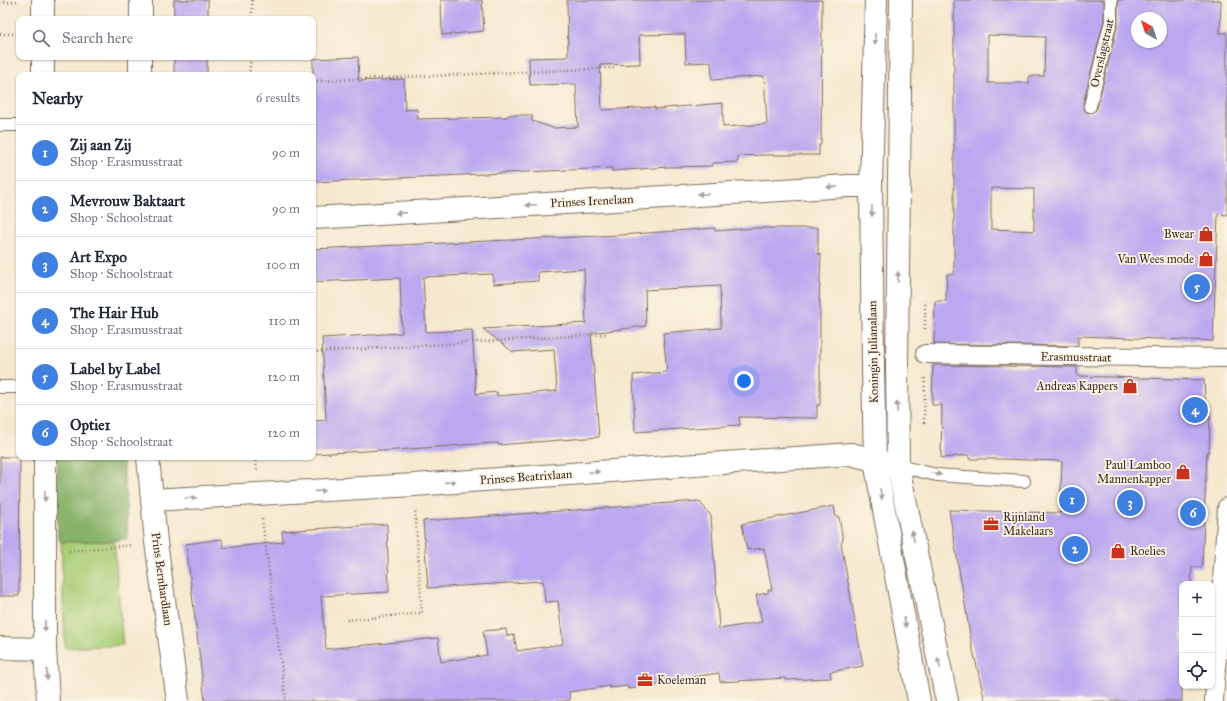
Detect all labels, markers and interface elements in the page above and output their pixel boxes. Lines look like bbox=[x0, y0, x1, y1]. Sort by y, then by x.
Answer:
north arrow bbox=[1131, 12, 1167, 48]
search box bbox=[16, 16, 316, 60]
street label: Overslagstraat bbox=[1087, 17, 1118, 89]
icon: search bbox=[30, 27, 52, 49]
text: Search here bbox=[62, 29, 133, 47]
one-way arrow bbox=[872, 33, 878, 46]
text: Nearby bbox=[32, 88, 83, 109]
text: 6 results bbox=[256, 90, 300, 106]
text: Zij aan Zij bbox=[70, 136, 132, 154]
text: 1 bbox=[42, 145, 48, 161]
text: 90 m bbox=[272, 145, 300, 161]
text: Shop · Erasmusstraat bbox=[70, 154, 183, 170]
one-way arrow bbox=[826, 183, 838, 190]
one-way arrow bbox=[697, 191, 709, 198]
text: Mevrouw Baktaart bbox=[70, 192, 185, 210]
street label: Prinses Irenelaan bbox=[550, 192, 634, 210]
text: 2 bbox=[42, 201, 48, 217]
text: 90 m bbox=[272, 201, 300, 217]
one-way arrow bbox=[525, 201, 537, 208]
one-way arrow bbox=[869, 205, 875, 218]
one-way arrow bbox=[395, 209, 407, 216]
text: Shop · Schoolstraat bbox=[70, 210, 173, 226]
shop icon: Bwear bbox=[1197, 225, 1215, 243]
place label: Bwear bbox=[1164, 227, 1194, 241]
text: Art Expo bbox=[70, 248, 127, 266]
shop icon: Van Wees mode bbox=[1197, 250, 1215, 268]
place label: Van Wees mode bbox=[1116, 252, 1194, 266]
text: 3 bbox=[42, 257, 48, 273]
text: 100 m bbox=[266, 257, 300, 273]
text: Shop · Schoolstraat bbox=[70, 266, 173, 282]
one-way arrow bbox=[895, 270, 901, 283]
pin: 5 bbox=[1184, 272, 1210, 302]
street label: Koningin Julianalaan bbox=[865, 300, 882, 404]
text: The Hair Hub bbox=[70, 304, 158, 322]
text: 4 bbox=[41, 313, 49, 329]
text: 110 m bbox=[268, 313, 300, 329]
text: Shop · Erasmusstraat bbox=[70, 322, 183, 338]
street label: Erasmusstraat bbox=[1040, 349, 1112, 365]
text: Label by Label bbox=[70, 360, 161, 378]
text: 5 bbox=[42, 369, 48, 385]
text: 120 m bbox=[267, 369, 300, 385]
your location bbox=[734, 371, 754, 391]
shop icon: Andreas Kappers bbox=[1121, 377, 1139, 395]
text: Shop · Erasmusstraat bbox=[70, 378, 183, 394]
place label: Andreas Kappers bbox=[1035, 379, 1118, 393]
pin: 4 bbox=[1182, 395, 1208, 425]
one-way arrow bbox=[894, 400, 900, 413]
text: Optie1 bbox=[70, 416, 110, 434]
text: 6 bbox=[42, 425, 48, 441]
text: 120 m bbox=[267, 425, 300, 441]
text: Shop · Schoolstraat bbox=[70, 434, 173, 450]
place label: Paul Lamboo Mannenkapper bbox=[1097, 458, 1172, 486]
shop icon: Paul Lamboo Mannenkapper bbox=[1174, 463, 1192, 481]
street label: Prinses Beatrixlaan bbox=[479, 467, 573, 487]
one-way arrow bbox=[588, 469, 600, 476]
one-way arrow bbox=[930, 471, 942, 477]
one-way arrow bbox=[444, 479, 456, 486]
pin: 1 bbox=[1059, 485, 1085, 515]
one-way arrow bbox=[314, 487, 326, 494]
one-way arrow bbox=[879, 488, 885, 500]
pin: 3 bbox=[1117, 488, 1143, 518]
one-way arrow bbox=[42, 490, 48, 503]
one-way arrow bbox=[185, 495, 197, 502]
pin: 6 bbox=[1180, 498, 1206, 528]
place label: Rijnland Makelaars bbox=[1003, 510, 1053, 538]
office icon: Rijnland Makelaars bbox=[982, 515, 1000, 533]
one-way arrow bbox=[909, 529, 915, 542]
street label: Prins Bernhardlaan bbox=[149, 531, 176, 627]
pin: 2 bbox=[1062, 534, 1088, 564]
shop icon: Roelies bbox=[1109, 542, 1127, 560]
place label: Roelies bbox=[1130, 544, 1165, 558]
map controls bbox=[1179, 581, 1215, 689]
button: + bbox=[1179, 581, 1215, 617]
one-way arrow bbox=[902, 616, 908, 628]
button: − bbox=[1179, 617, 1215, 653]
one-way arrow bbox=[42, 620, 48, 633]
button: locate bbox=[1179, 653, 1215, 689]
one-way arrow bbox=[936, 657, 942, 669]
one-way arrow bbox=[43, 669, 50, 681]
office icon: Koeleman bbox=[636, 671, 654, 689]
place label: Koeleman bbox=[657, 673, 707, 687]

